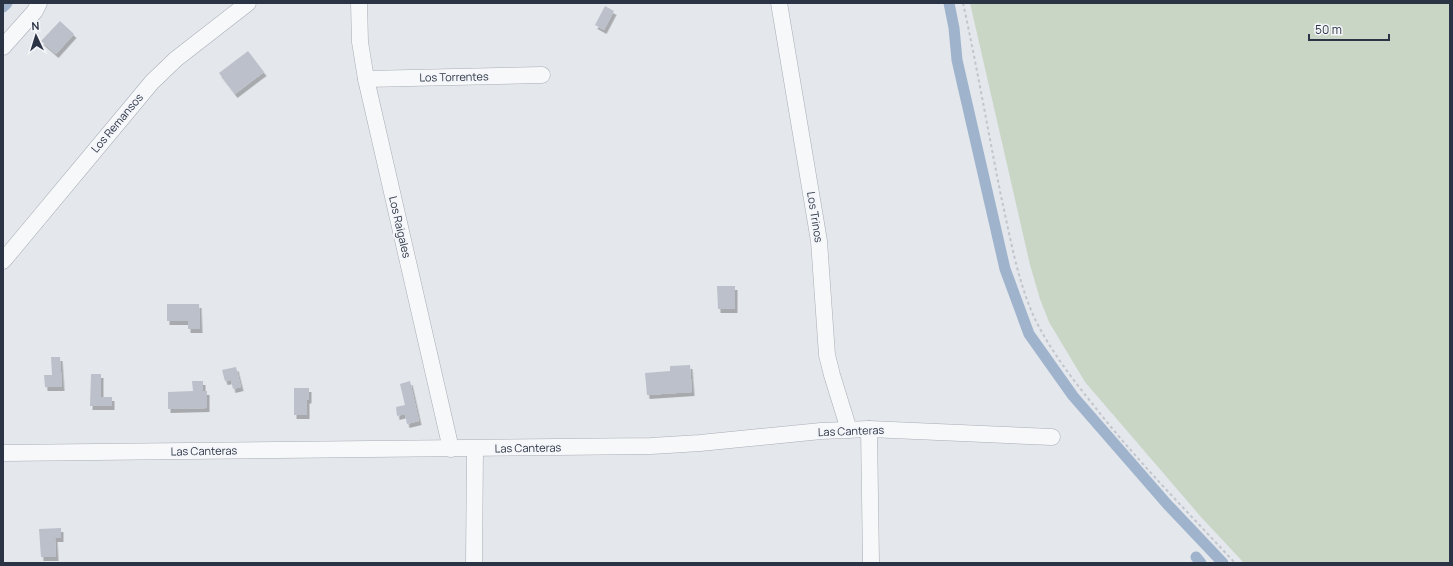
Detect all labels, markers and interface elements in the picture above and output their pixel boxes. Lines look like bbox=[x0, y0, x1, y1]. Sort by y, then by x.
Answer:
north arrow bbox=[16, 16, 56, 56]
scale bar bbox=[1309, 16, 1389, 42]
text: N bbox=[31, 18, 40, 33]
text: 50 m bbox=[1315, 21, 1342, 38]
street label: Los Torrentes bbox=[419, 68, 489, 85]
street label: Los Remansos bbox=[87, 90, 146, 156]
street label: Los Trinos bbox=[804, 190, 827, 244]
street label: Los Raigales bbox=[386, 194, 415, 260]
street label: Las Canteras bbox=[818, 422, 885, 439]
street label: Las Canteras bbox=[495, 439, 562, 456]
street label: Las Canteras bbox=[171, 442, 238, 459]

